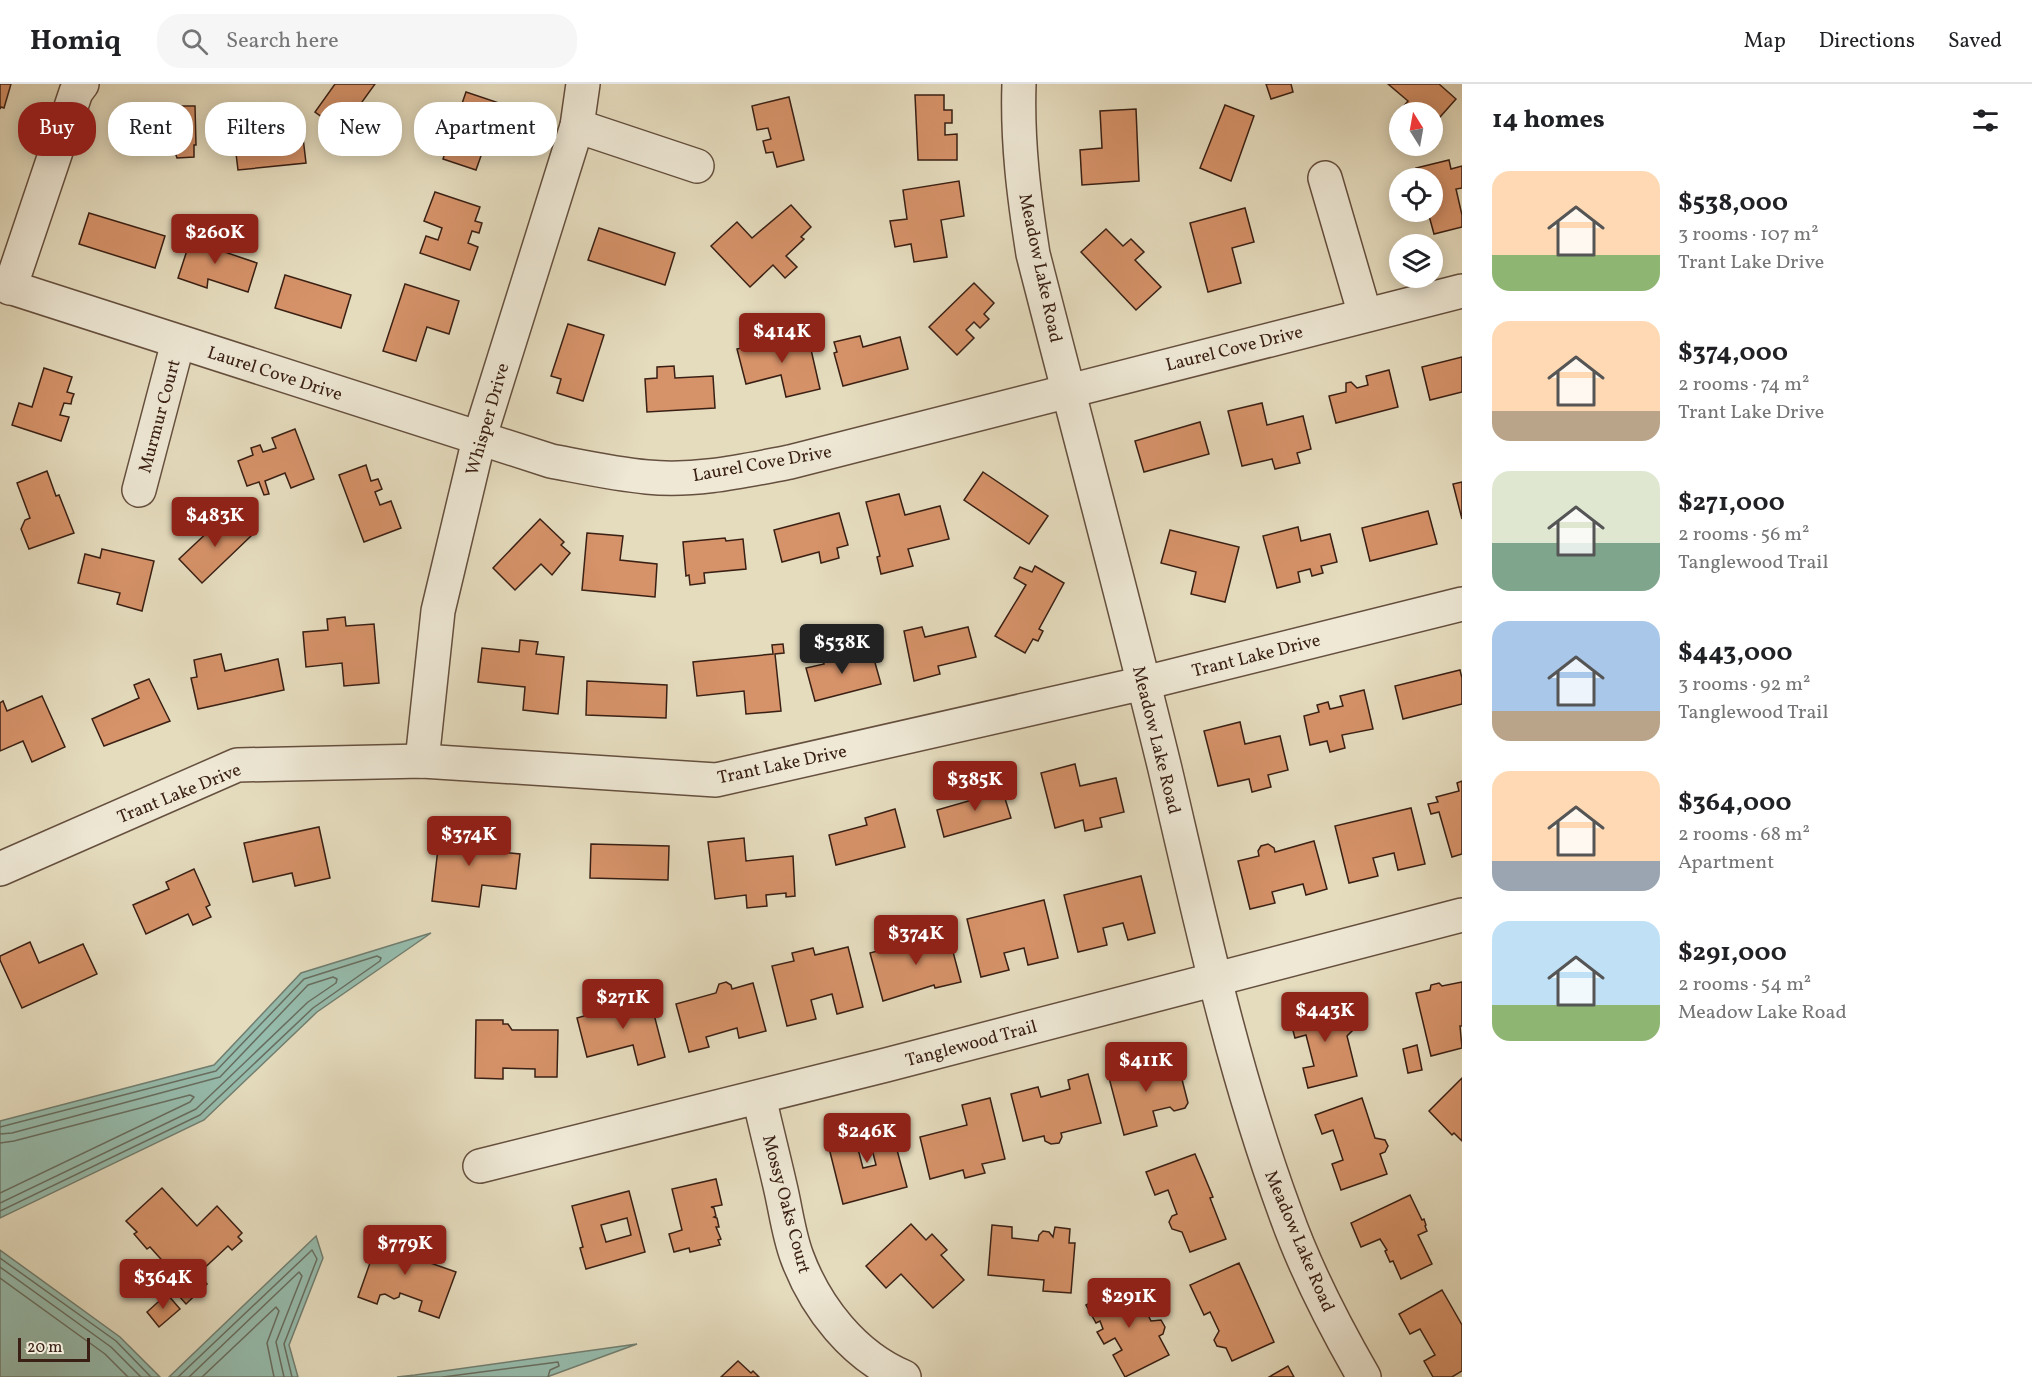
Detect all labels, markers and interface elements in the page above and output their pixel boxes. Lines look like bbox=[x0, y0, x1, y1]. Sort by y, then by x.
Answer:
search box bbox=[157, 14, 577, 68]
text: Homiq bbox=[30, 22, 121, 61]
icon: search bbox=[178, 25, 211, 58]
text: Search here bbox=[226, 26, 339, 57]
text: Map bbox=[1744, 27, 1786, 56]
text: Directions bbox=[1819, 27, 1915, 56]
text: Saved bbox=[1948, 27, 2002, 56]
chip: Buy bbox=[18, 102, 96, 156]
chip: Rent bbox=[108, 102, 193, 156]
chip: Filters bbox=[205, 102, 306, 156]
chip: New bbox=[318, 102, 402, 156]
chip: Apartment bbox=[414, 102, 557, 156]
north arrow bbox=[1389, 102, 1443, 156]
map controls bbox=[1389, 102, 1443, 288]
text: 14 homes bbox=[1492, 102, 1605, 138]
icon: filters bbox=[1969, 104, 2002, 137]
button: locate bbox=[1389, 168, 1443, 222]
text: $538,000 bbox=[1678, 185, 1788, 221]
street label: Meadow Lake Road bbox=[1012, 191, 1068, 345]
icon: home bbox=[1540, 195, 1612, 267]
pin: $260K bbox=[173, 214, 257, 265]
text: $260K bbox=[185, 219, 245, 247]
text: 3 rooms · 107 m² bbox=[1678, 221, 1819, 249]
button: layers bbox=[1389, 234, 1443, 288]
text: Trant Lake Drive bbox=[1678, 249, 1824, 277]
pin: $414K bbox=[740, 313, 824, 364]
text: $414K bbox=[753, 318, 811, 346]
street label: Laurel Cove Drive bbox=[1163, 320, 1306, 379]
text: $374,000 bbox=[1678, 335, 1788, 371]
street label: Laurel Cove Drive bbox=[204, 341, 345, 408]
icon: home bbox=[1540, 345, 1612, 417]
street label: Murmur Court bbox=[133, 357, 188, 476]
street label: Whisper Drive bbox=[460, 360, 516, 478]
text: 2 rooms · 74 m² bbox=[1678, 371, 1809, 399]
text: Trant Lake Drive bbox=[1678, 399, 1824, 427]
street label: Laurel Cove Drive bbox=[691, 440, 834, 489]
text: $271,000 bbox=[1678, 485, 1785, 521]
icon: home bbox=[1540, 495, 1612, 567]
pin: $483K bbox=[173, 497, 257, 548]
text: $483K bbox=[186, 502, 244, 530]
text: 2 rooms · 56 m² bbox=[1678, 521, 1809, 549]
text: Tanglewood Trail bbox=[1678, 549, 1828, 577]
pin: $538K bbox=[800, 624, 884, 675]
street label: Trant Lake Drive bbox=[1189, 628, 1323, 685]
text: $538K bbox=[814, 629, 870, 657]
text: $443,000 bbox=[1678, 635, 1792, 671]
icon: home bbox=[1540, 645, 1612, 717]
street label: Meadow Lake Road bbox=[1125, 664, 1186, 817]
text: 3 rooms · 92 m² bbox=[1678, 671, 1810, 699]
text: Tanglewood Trail bbox=[1678, 699, 1828, 727]
street label: Trant Lake Drive bbox=[715, 740, 849, 791]
street label: Trant Lake Drive bbox=[114, 758, 245, 831]
pin: $385K bbox=[933, 761, 1017, 812]
text: $385K bbox=[947, 766, 1003, 794]
text: $364,000 bbox=[1678, 785, 1791, 821]
icon: home bbox=[1540, 795, 1612, 867]
pin: $374K bbox=[427, 816, 511, 867]
text: $374K bbox=[441, 821, 497, 849]
text: 2 rooms · 68 m² bbox=[1678, 821, 1810, 849]
text: Apartment bbox=[1678, 849, 1774, 877]
pin: $374K bbox=[874, 915, 958, 966]
text: $374K bbox=[888, 920, 944, 948]
text: $291,000 bbox=[1678, 935, 1787, 971]
icon: home bbox=[1540, 945, 1612, 1017]
text: 2 rooms · 54 m² bbox=[1678, 971, 1811, 999]
pin: $271K bbox=[581, 979, 665, 1030]
text: $271K bbox=[596, 984, 650, 1012]
pin: $443K bbox=[1283, 992, 1367, 1043]
text: $443K bbox=[1295, 997, 1355, 1025]
text: Meadow Lake Road bbox=[1678, 999, 1847, 1027]
street label: Tanglewood Trail bbox=[903, 1015, 1040, 1074]
pin: $411K bbox=[1104, 1042, 1188, 1093]
text: $411K bbox=[1119, 1047, 1173, 1075]
pin: $246K bbox=[825, 1113, 909, 1164]
text: $246K bbox=[838, 1118, 896, 1146]
street label: Mossy Oaks Court bbox=[755, 1132, 816, 1276]
street label: Meadow Lake Road bbox=[1257, 1167, 1340, 1316]
pin: $779K bbox=[363, 1225, 447, 1276]
text: $779K bbox=[377, 1230, 433, 1258]
pin: $364K bbox=[121, 1259, 205, 1310]
text: $364K bbox=[134, 1264, 192, 1292]
pin: $291K bbox=[1087, 1278, 1171, 1329]
text: $291K bbox=[1101, 1283, 1157, 1311]
scale bar bbox=[18, 1335, 90, 1362]
text: 20 m bbox=[27, 1337, 62, 1359]

